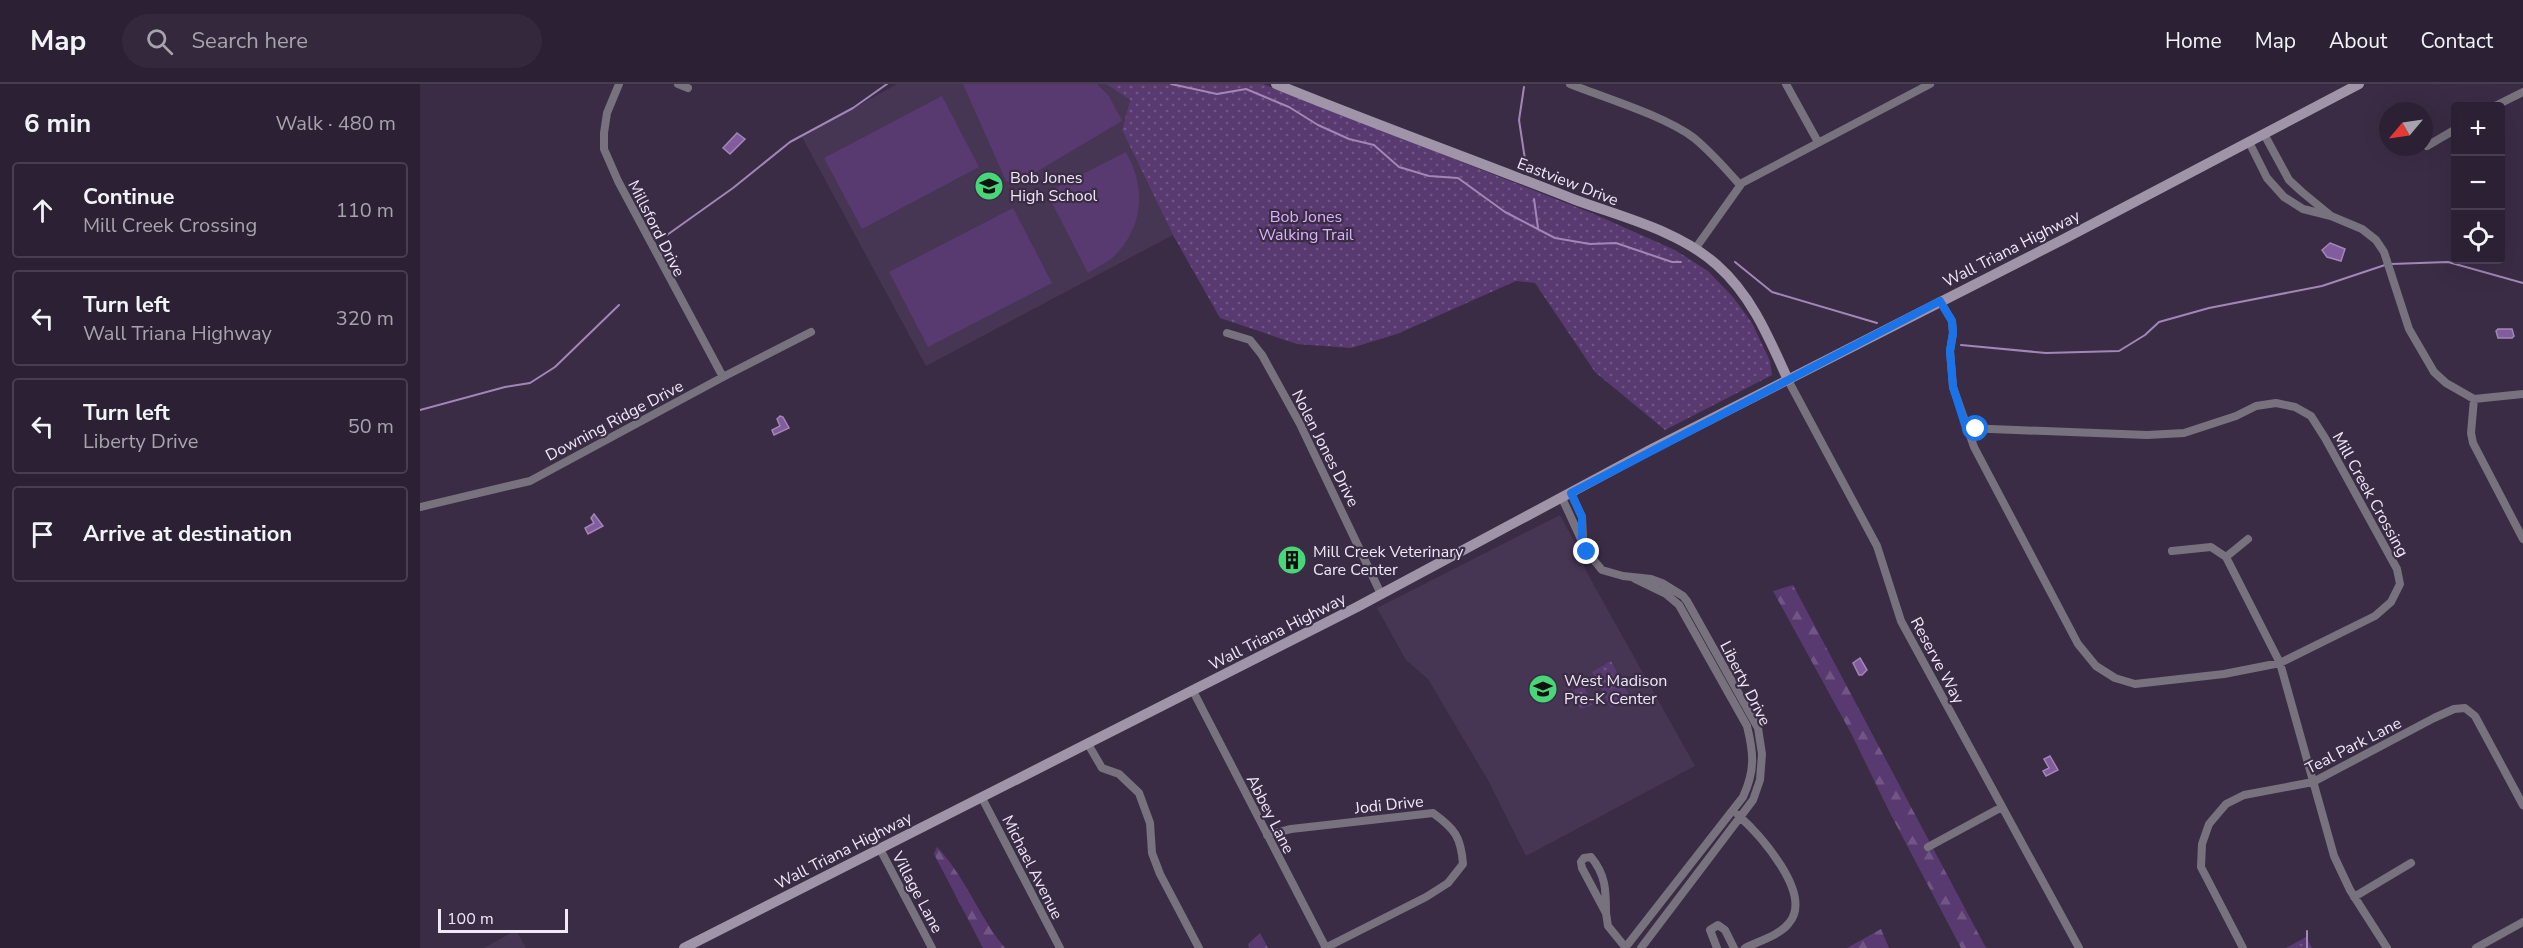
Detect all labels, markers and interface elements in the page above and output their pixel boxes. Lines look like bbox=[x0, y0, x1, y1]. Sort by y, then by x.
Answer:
search box bbox=[122, 14, 542, 68]
text: Map bbox=[30, 22, 86, 60]
icon: search bbox=[143, 25, 176, 58]
text: Search here bbox=[191, 26, 308, 56]
text: Home bbox=[2165, 27, 2222, 55]
text: Map bbox=[2255, 27, 2296, 55]
text: About bbox=[2329, 27, 2387, 55]
text: Contact bbox=[2420, 27, 2493, 55]
north arrow bbox=[2379, 102, 2433, 156]
map controls bbox=[2451, 102, 2505, 264]
button: + bbox=[2451, 102, 2505, 156]
text: 6 min bbox=[24, 106, 91, 141]
text: Walk · 480 m bbox=[276, 110, 396, 137]
street label: Eastview Drive bbox=[1514, 153, 1621, 211]
button: − bbox=[2451, 156, 2505, 210]
place label: Bob Jones High School bbox=[1010, 167, 1098, 207]
school or university icon: Bob Jones High School bbox=[973, 170, 1005, 202]
street label: Millsford Drive bbox=[622, 176, 690, 280]
text: Continue bbox=[83, 182, 174, 212]
icon: ahead bbox=[26, 194, 59, 227]
text: 110 m bbox=[336, 197, 394, 224]
street label: Wall Triana Highway bbox=[1939, 204, 2084, 293]
park label: Bob Jones Walking Trail bbox=[1258, 206, 1354, 246]
button: locate bbox=[2451, 210, 2505, 264]
text: Mill Creek Crossing bbox=[83, 212, 257, 239]
text: Turn left bbox=[83, 290, 170, 320]
icon: left bbox=[26, 302, 59, 335]
text: 320 m bbox=[336, 305, 394, 332]
text: Wall Triana Highway bbox=[83, 320, 272, 347]
street label: Downing Ridge Drive bbox=[542, 375, 687, 467]
street label: Nolen Jones Drive bbox=[1286, 386, 1364, 511]
text: Turn left bbox=[83, 398, 170, 428]
icon: left bbox=[26, 410, 59, 443]
text: 50 m bbox=[348, 413, 394, 440]
route start bbox=[1962, 415, 1988, 441]
text: Liberty Drive bbox=[83, 428, 198, 455]
street label: Mill Creek Crossing bbox=[2327, 428, 2414, 561]
icon: arrive bbox=[26, 518, 59, 551]
text: Arrive at destination bbox=[83, 519, 292, 549]
route end bbox=[1573, 538, 1599, 564]
place label: Mill Creek Veterinary Care Center bbox=[1313, 541, 1464, 581]
building icon: Mill Creek Veterinary Care Center bbox=[1276, 544, 1308, 576]
street label: Wall Triana Highway bbox=[1205, 587, 1350, 676]
street label: Reserve Way bbox=[1905, 613, 1970, 708]
street label: Liberty Drive bbox=[1714, 637, 1776, 730]
place label: West Madison Pre-K Center bbox=[1564, 670, 1667, 710]
school or university icon: West Madison Pre-K Center bbox=[1527, 673, 1559, 705]
street label: Teal Park Lane bbox=[2302, 712, 2405, 780]
street label: Abbey Lane bbox=[1241, 771, 1299, 858]
street label: Jodi Drive bbox=[1353, 790, 1425, 820]
street label: Wall Triana Highway bbox=[771, 806, 916, 895]
street label: Michael Avenue bbox=[996, 812, 1068, 923]
street label: Village Lane bbox=[886, 847, 948, 937]
scale bar bbox=[438, 906, 568, 934]
text: 100 m bbox=[447, 908, 494, 930]

